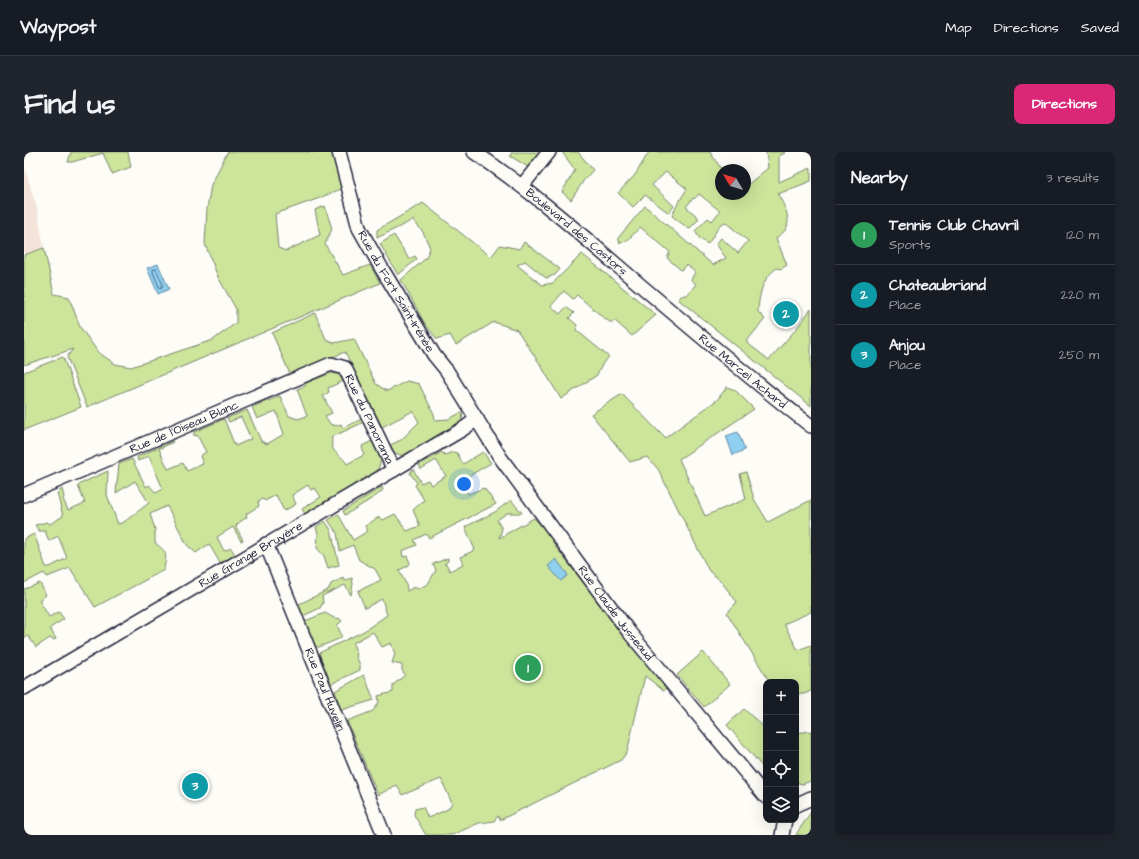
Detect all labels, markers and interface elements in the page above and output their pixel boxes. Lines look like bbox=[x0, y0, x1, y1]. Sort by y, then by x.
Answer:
text: Waypost bbox=[20, 14, 96, 41]
text: Map bbox=[945, 18, 972, 38]
text: Directions bbox=[994, 18, 1059, 38]
text: Saved bbox=[1081, 18, 1119, 38]
button: Directions bbox=[1014, 84, 1115, 124]
text: Find us bbox=[24, 85, 115, 124]
north arrow bbox=[715, 164, 751, 200]
text: Nearby bbox=[851, 166, 908, 190]
text: 3 results bbox=[1046, 169, 1099, 187]
street label: Boulevard des Castors bbox=[522, 184, 631, 279]
text: Tennis Club Chavril bbox=[889, 215, 1019, 236]
text: 1 bbox=[863, 226, 865, 244]
text: 120 m bbox=[1066, 226, 1099, 244]
street label: Rue du Fort Saint-Irénée bbox=[354, 227, 439, 356]
text: Sports bbox=[889, 236, 931, 254]
text: Chateaubriand bbox=[889, 275, 986, 296]
text: 2 bbox=[860, 286, 868, 304]
text: 220 m bbox=[1061, 286, 1099, 304]
text: Place bbox=[889, 296, 921, 314]
pin: 2 bbox=[773, 299, 799, 329]
street label: Rue Marcel Achard bbox=[695, 330, 791, 412]
text: Anjou bbox=[889, 335, 925, 356]
text: 3 bbox=[861, 346, 867, 364]
text: 250 m bbox=[1059, 346, 1099, 364]
text: Place bbox=[889, 356, 921, 374]
street label: Rue du Panorama bbox=[341, 371, 398, 467]
street label: Rue de l'Oiseau Blanc bbox=[127, 396, 241, 457]
your location bbox=[454, 474, 474, 494]
street label: Rue Grange Bruyère bbox=[195, 517, 306, 592]
street label: Rue Claude Jusseaud bbox=[574, 562, 658, 664]
street label: Rue Paul Huvelin bbox=[301, 645, 349, 734]
pin: 1 bbox=[515, 653, 541, 683]
map controls bbox=[763, 679, 799, 823]
button: + bbox=[763, 679, 799, 715]
button: − bbox=[763, 715, 799, 751]
button: locate bbox=[763, 751, 799, 787]
pin: 3 bbox=[182, 771, 208, 801]
button: layers bbox=[763, 787, 799, 823]

